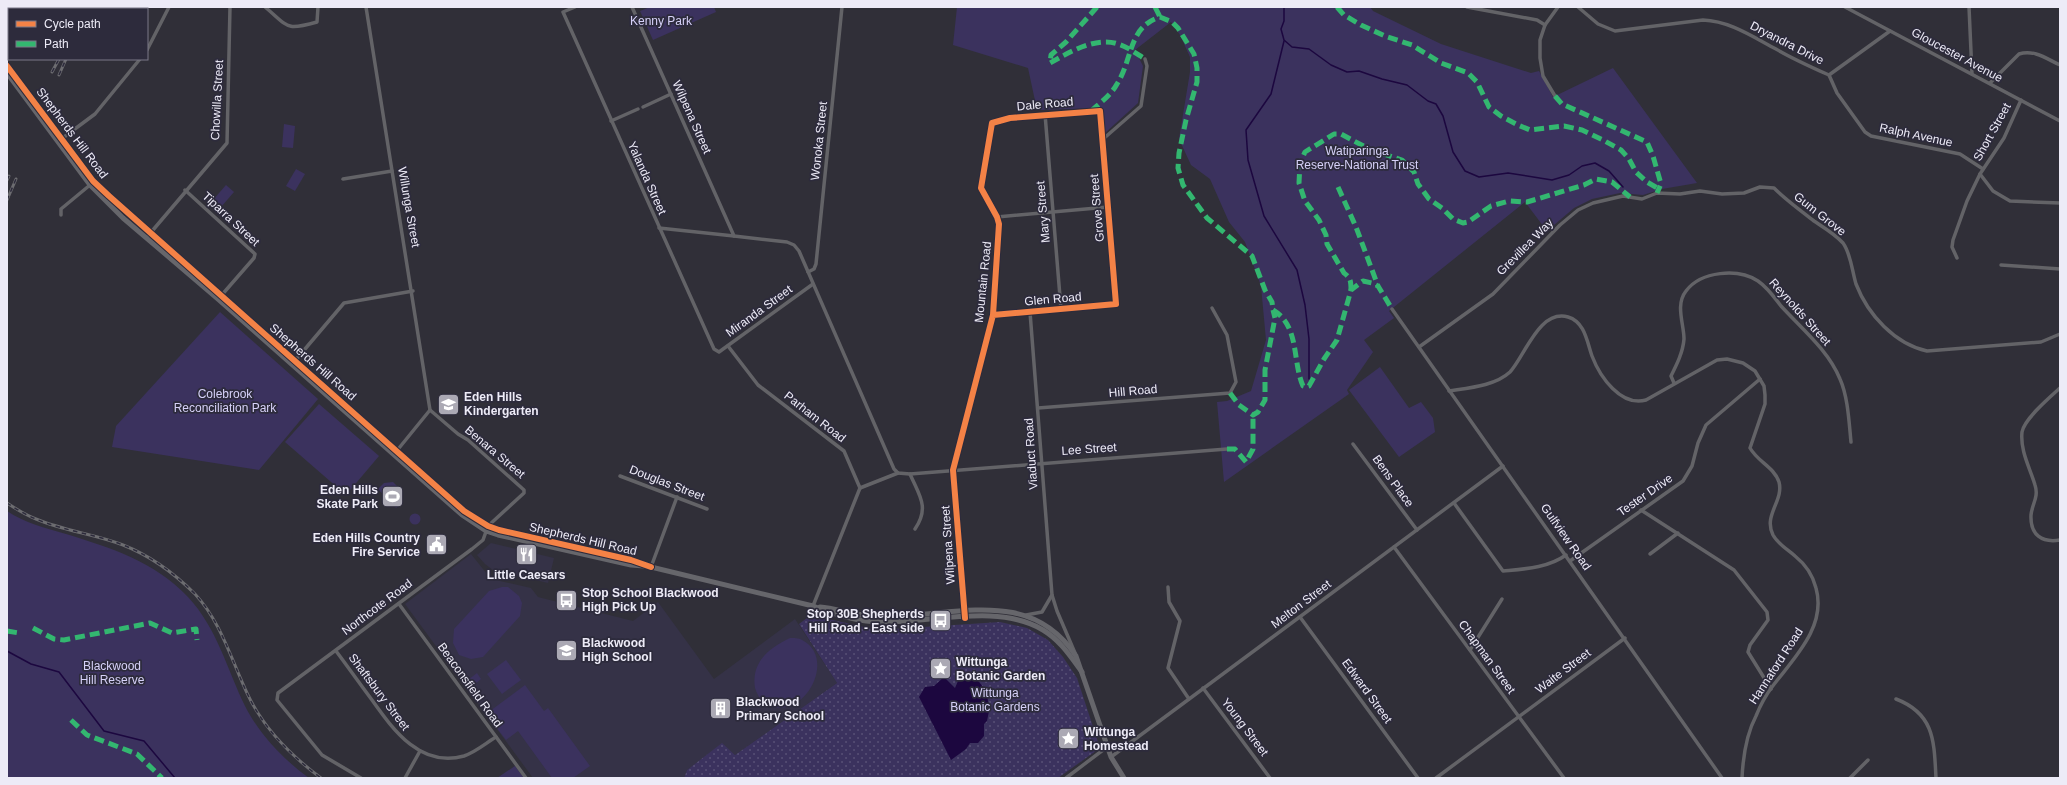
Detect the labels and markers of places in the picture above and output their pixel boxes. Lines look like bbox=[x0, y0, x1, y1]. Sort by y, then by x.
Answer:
place label: Eden Hills Kindergarten bbox=[464, 390, 539, 418]
school or university icon: Eden Hills Kindergarten bbox=[436, 391, 462, 417]
place label: Eden Hills Skate Park bbox=[317, 483, 378, 511]
sports icon: Eden Hills Skate Park bbox=[380, 484, 406, 510]
place label: Eden Hills Country Fire Service bbox=[313, 531, 420, 559]
public building icon: Eden Hills Country Fire Service bbox=[423, 532, 449, 558]
restaurant icon: Little Caesars bbox=[513, 541, 539, 567]
place label: Little Caesars bbox=[487, 568, 566, 582]
place label: Stop School Blackwood High Pick Up bbox=[582, 586, 719, 614]
bus stop icon: Stop School Blackwood High Pick Up bbox=[553, 587, 579, 613]
place label: Stop 30B Shepherds Hill Road - East side bbox=[807, 607, 924, 635]
bus stop icon: Stop 30B Shepherds Hill Road - East side bbox=[927, 608, 953, 634]
place label: Blackwood High School bbox=[582, 636, 652, 664]
school or university icon: Blackwood High School bbox=[553, 637, 579, 663]
place label: Wittunga Botanic Garden bbox=[956, 655, 1045, 683]
place icon: Wittunga Botanic Garden bbox=[927, 656, 953, 682]
place label: Blackwood Primary School bbox=[736, 695, 824, 723]
building icon: Blackwood Primary School bbox=[708, 696, 734, 722]
place label: Wittunga Homestead bbox=[1084, 725, 1149, 753]
place icon: Wittunga Homestead bbox=[1055, 726, 1081, 752]

